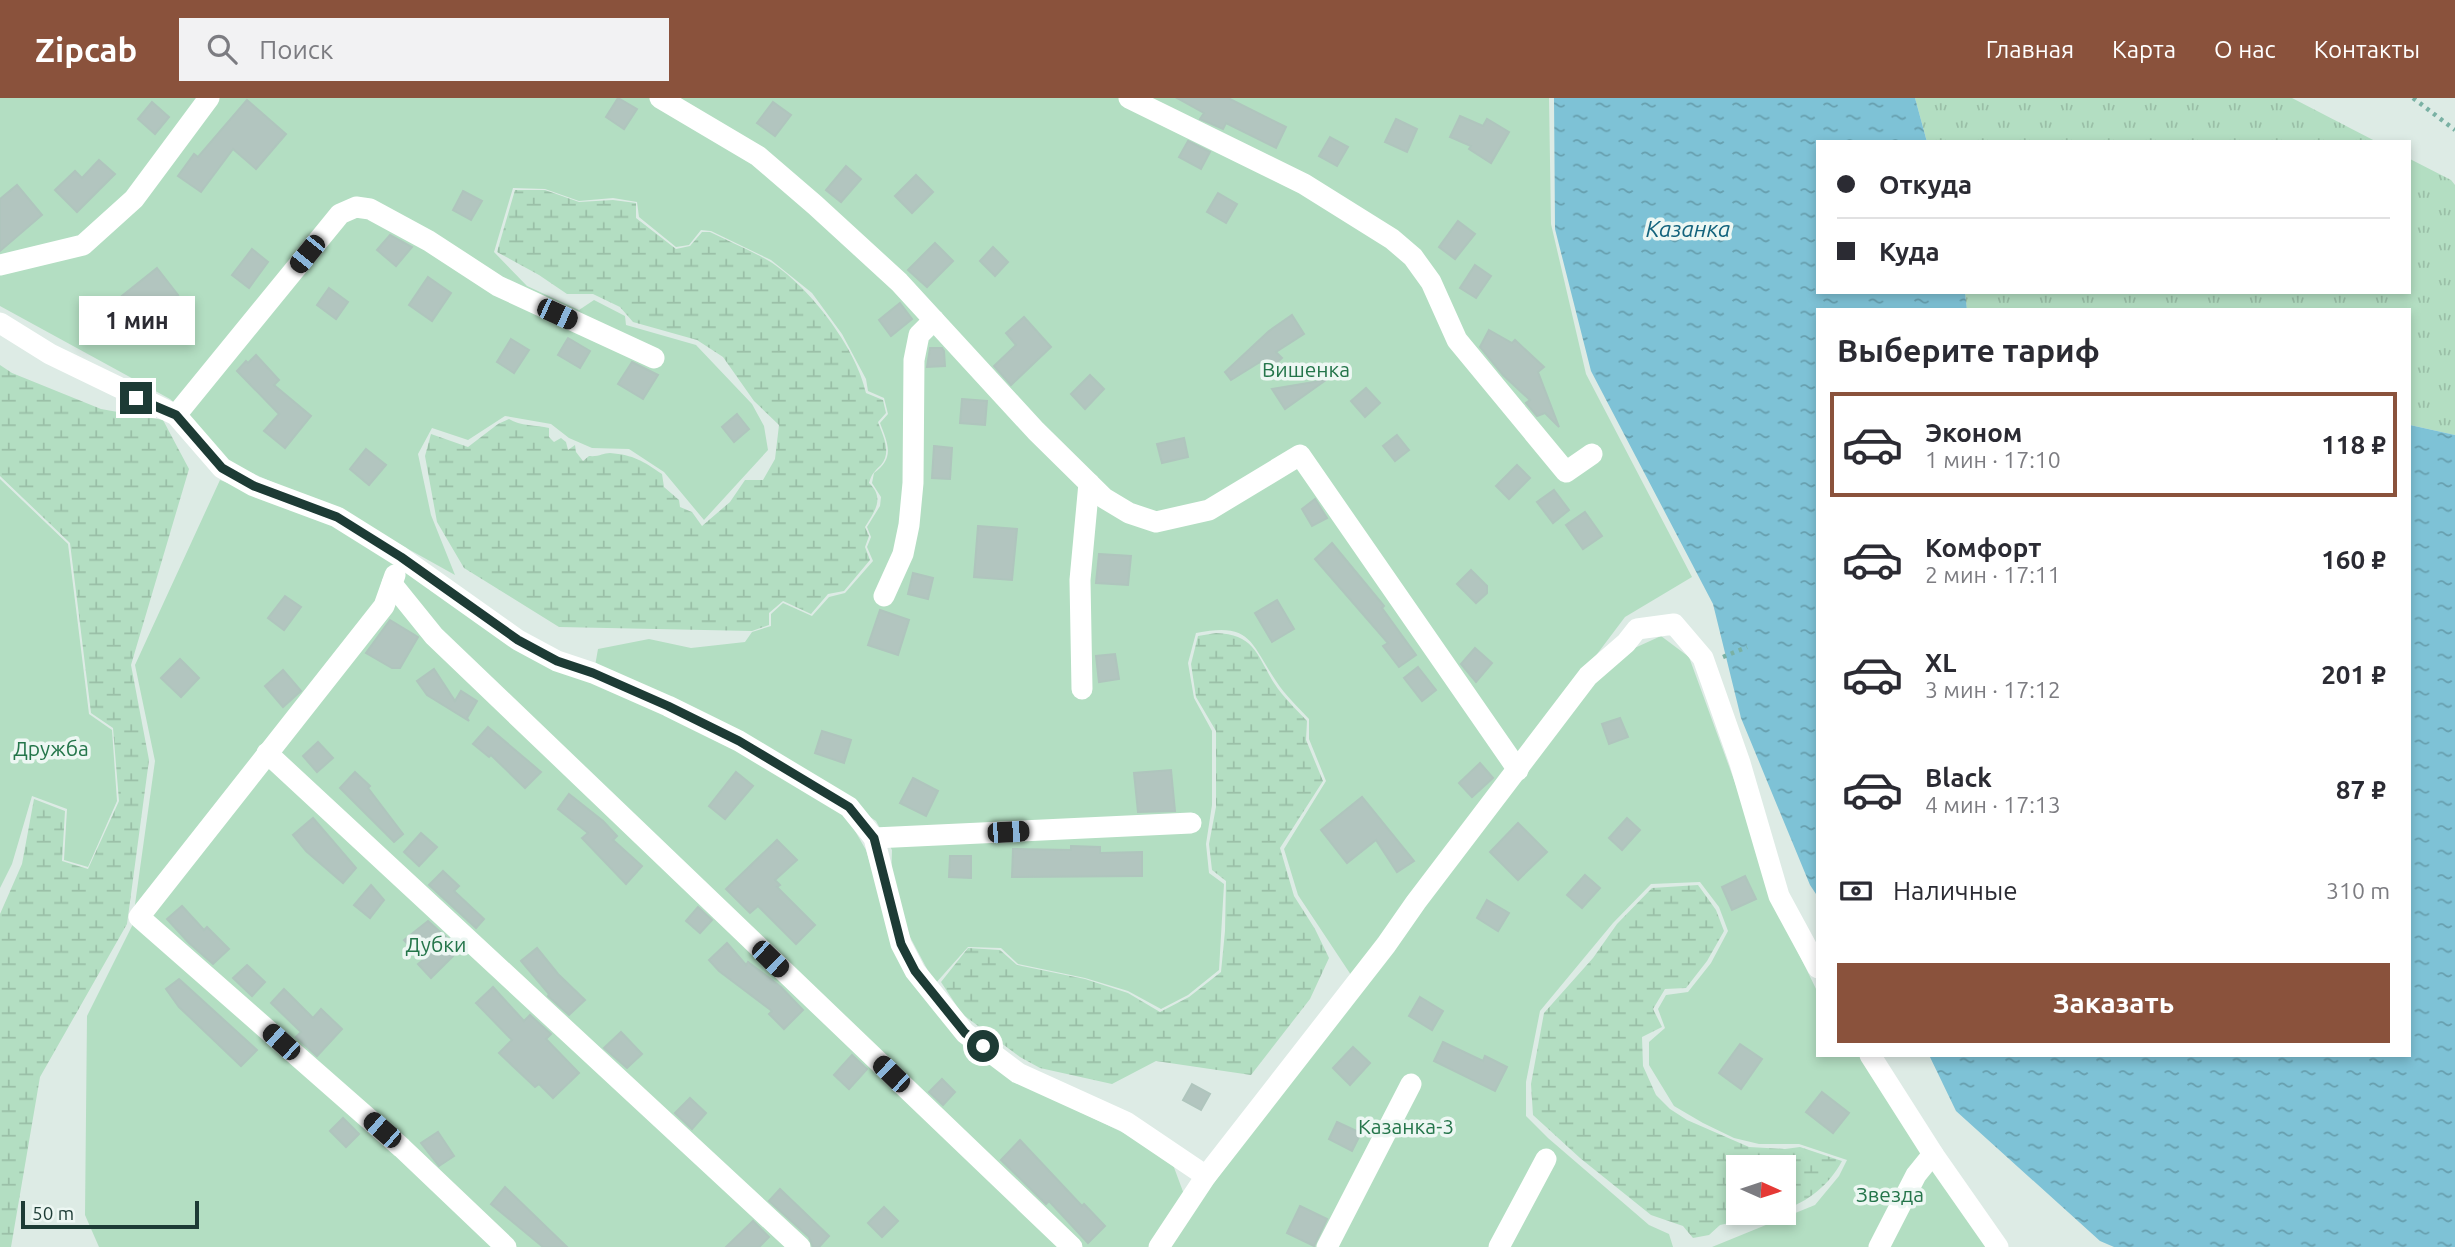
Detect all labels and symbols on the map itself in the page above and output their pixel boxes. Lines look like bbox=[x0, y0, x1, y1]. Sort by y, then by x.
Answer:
water label: Казанка bbox=[1646, 216, 1730, 241]
car bbox=[286, 231, 329, 277]
callout: 1 мин bbox=[78, 296, 194, 345]
car bbox=[534, 296, 581, 332]
park label: Вишенка bbox=[1262, 357, 1350, 381]
route end bbox=[120, 382, 152, 414]
park label: Дружба bbox=[13, 736, 89, 760]
car bbox=[987, 820, 1030, 844]
park label: Дубки bbox=[406, 932, 466, 956]
car bbox=[748, 937, 793, 981]
car bbox=[259, 1020, 304, 1064]
route start bbox=[967, 1030, 999, 1062]
car bbox=[869, 1052, 914, 1096]
car bbox=[360, 1108, 405, 1152]
park label: Казанка-3 bbox=[1358, 1114, 1454, 1138]
north arrow bbox=[1726, 1155, 1796, 1225]
park label: Звезда bbox=[1856, 1182, 1924, 1206]
scale bar bbox=[21, 1198, 200, 1230]

